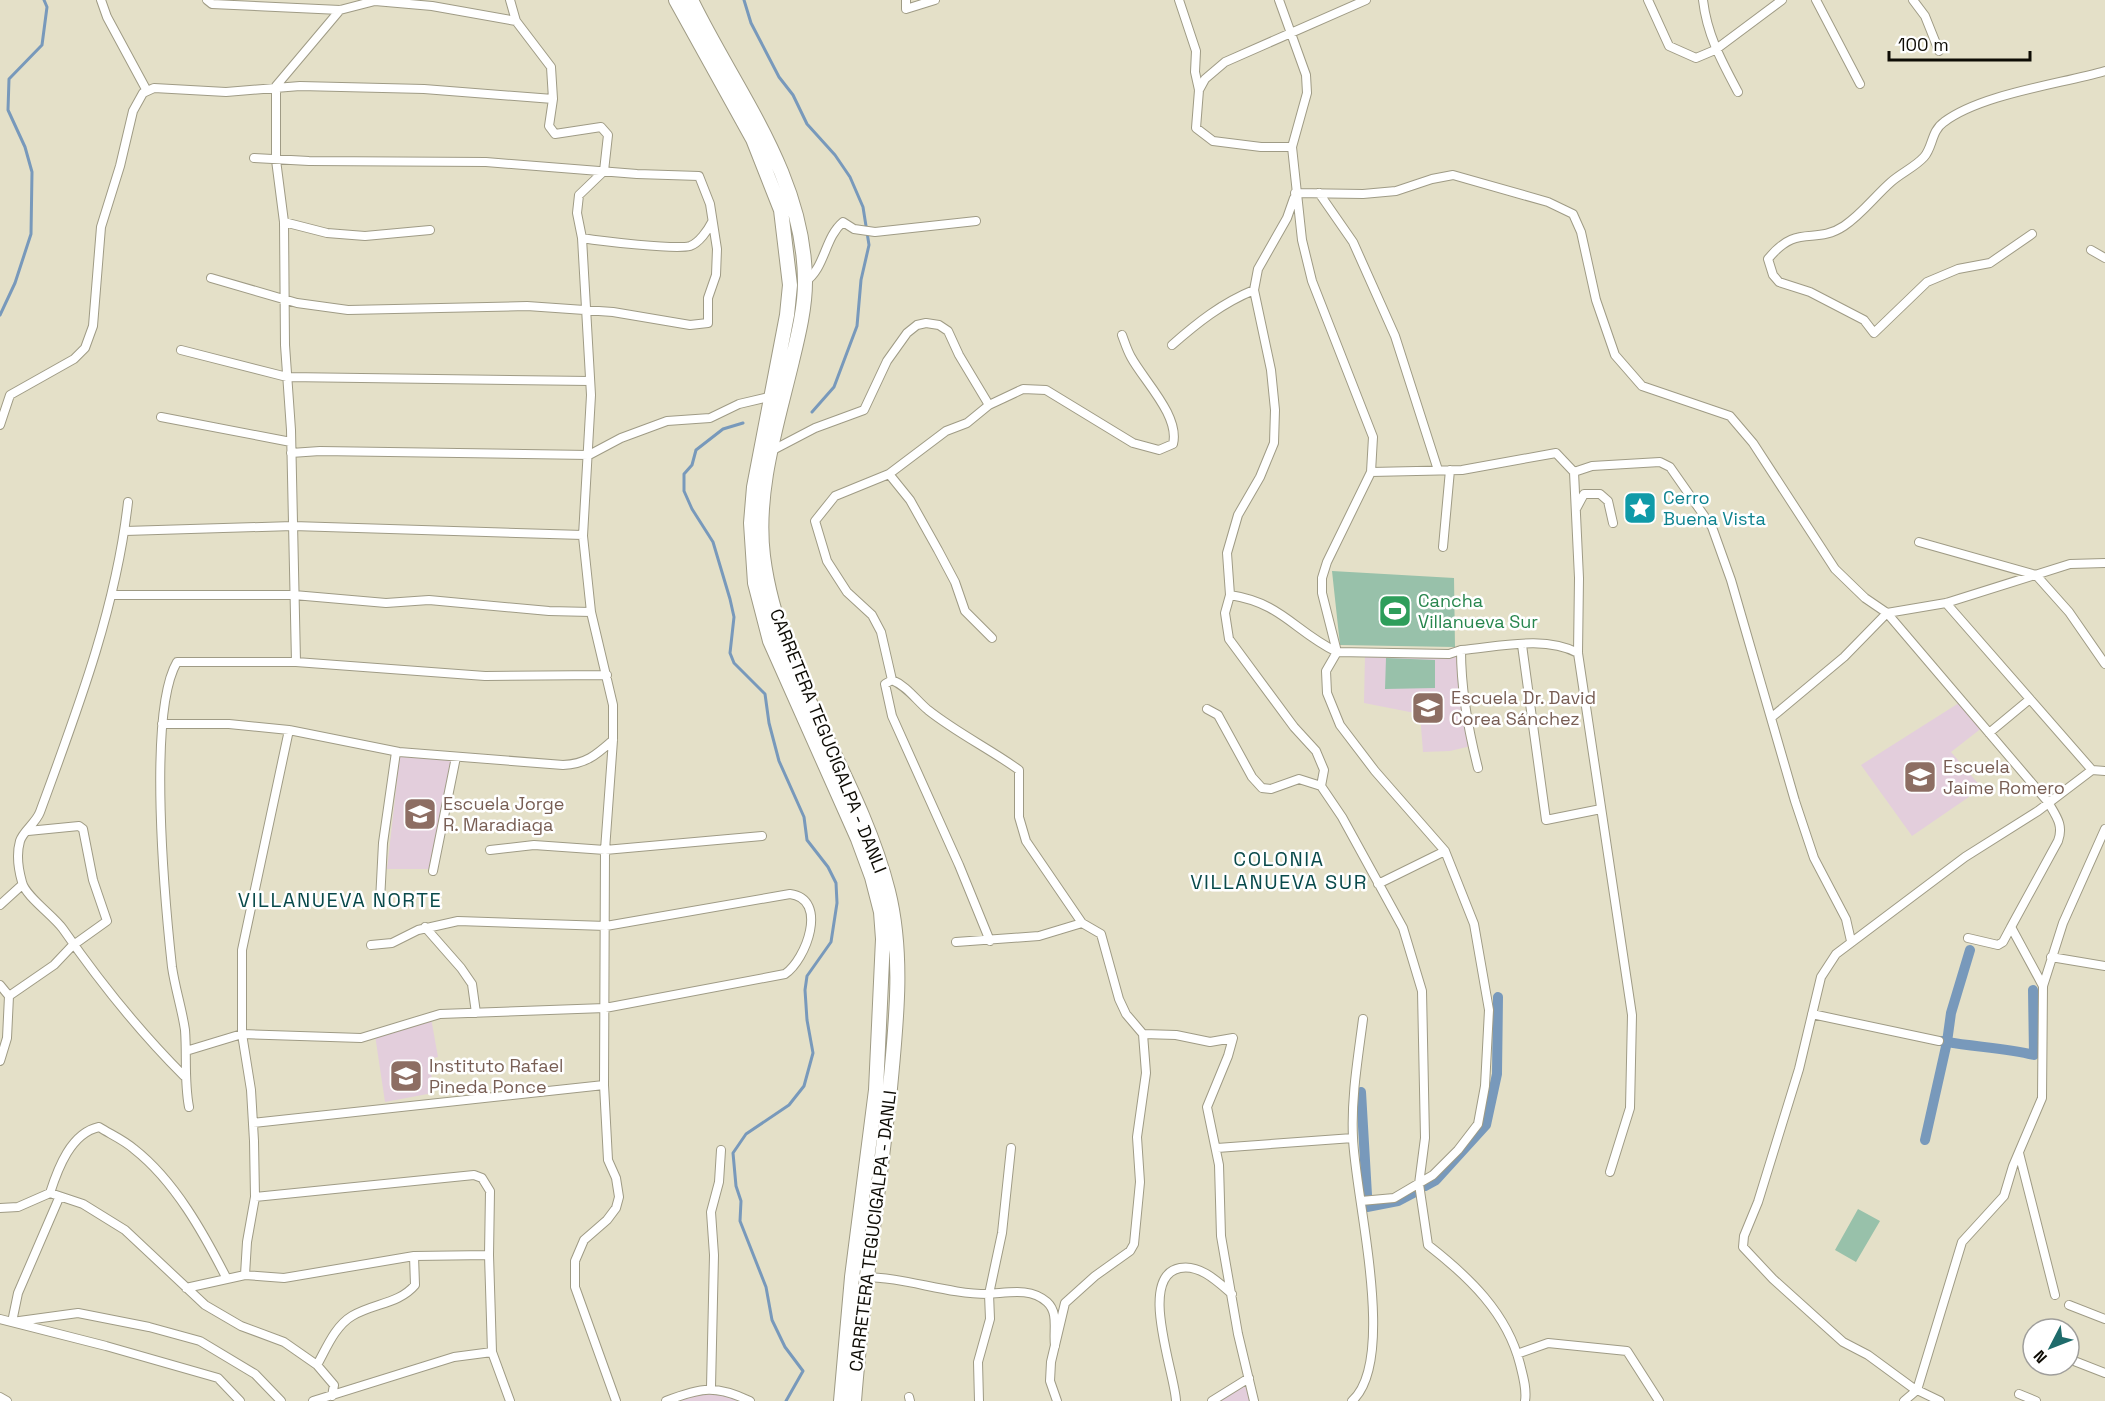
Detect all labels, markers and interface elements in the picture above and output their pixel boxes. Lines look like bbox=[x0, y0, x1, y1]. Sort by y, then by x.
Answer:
scale bar bbox=[1889, 24, 2030, 62]
text: 100 m bbox=[1898, 33, 1949, 56]
place label: Cerro Buena Vista bbox=[1663, 486, 1766, 530]
place icon: Cerro Buena Vista bbox=[1622, 490, 1658, 526]
place label: Cancha Villanueva Sur bbox=[1418, 589, 1538, 633]
sports icon: Cancha Villanueva Sur bbox=[1377, 593, 1413, 629]
street label: CARRETERA TEGUCIGALPA - DANLI bbox=[765, 605, 892, 876]
place label: Escuela Dr. David Corea Sánchez bbox=[1451, 686, 1596, 730]
school or university icon: Escuela Dr. David Corea Sánchez bbox=[1410, 690, 1446, 726]
place label: Escuela Jaime Romero bbox=[1943, 755, 2065, 799]
school or university icon: Escuela Jaime Romero bbox=[1902, 759, 1938, 795]
place label: Escuela Jorge R. Maradiaga bbox=[443, 792, 564, 836]
school or university icon: Escuela Jorge R. Maradiaga bbox=[402, 796, 438, 832]
district label: COLONIA VILLANUEVA SUR bbox=[1190, 846, 1368, 895]
district label: VILLANUEVA NORTE bbox=[238, 887, 442, 913]
place label: Instituto Rafael Pineda Ponce bbox=[429, 1054, 564, 1098]
school or university icon: Instituto Rafael Pineda Ponce bbox=[388, 1058, 424, 1094]
street label: CARRETERA TEGUCIGALPA - DANLI bbox=[844, 1089, 901, 1373]
north arrow bbox=[2021, 1317, 2081, 1377]
text: N bbox=[2029, 1346, 2052, 1368]

